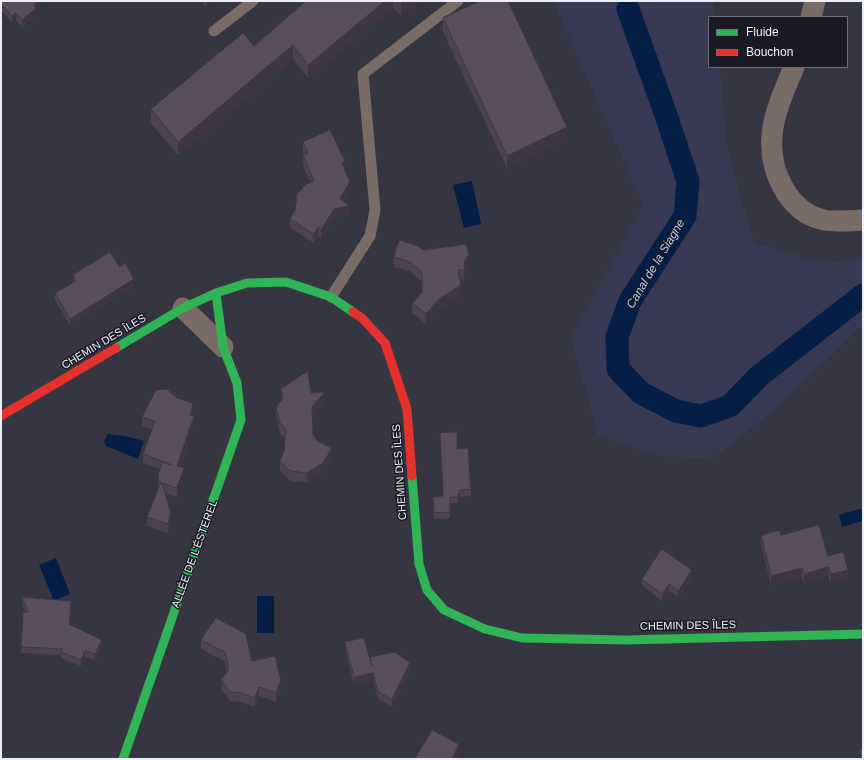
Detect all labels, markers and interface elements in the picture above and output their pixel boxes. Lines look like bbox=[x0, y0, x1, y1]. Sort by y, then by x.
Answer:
legend bbox=[708, 16, 848, 68]
text: Fluide bbox=[746, 25, 779, 39]
text: Bouchon bbox=[746, 45, 793, 59]
water label: Canal de la Siagne bbox=[624, 217, 688, 311]
street label: CHEMIN DES ÎLES bbox=[59, 312, 149, 372]
street label: CHEMIN DES ÎLES bbox=[390, 424, 410, 520]
street label: ALLÉE DE L'ÉSTEREL bbox=[169, 498, 221, 610]
street label: CHEMIN DES ÎLES bbox=[640, 619, 736, 633]

